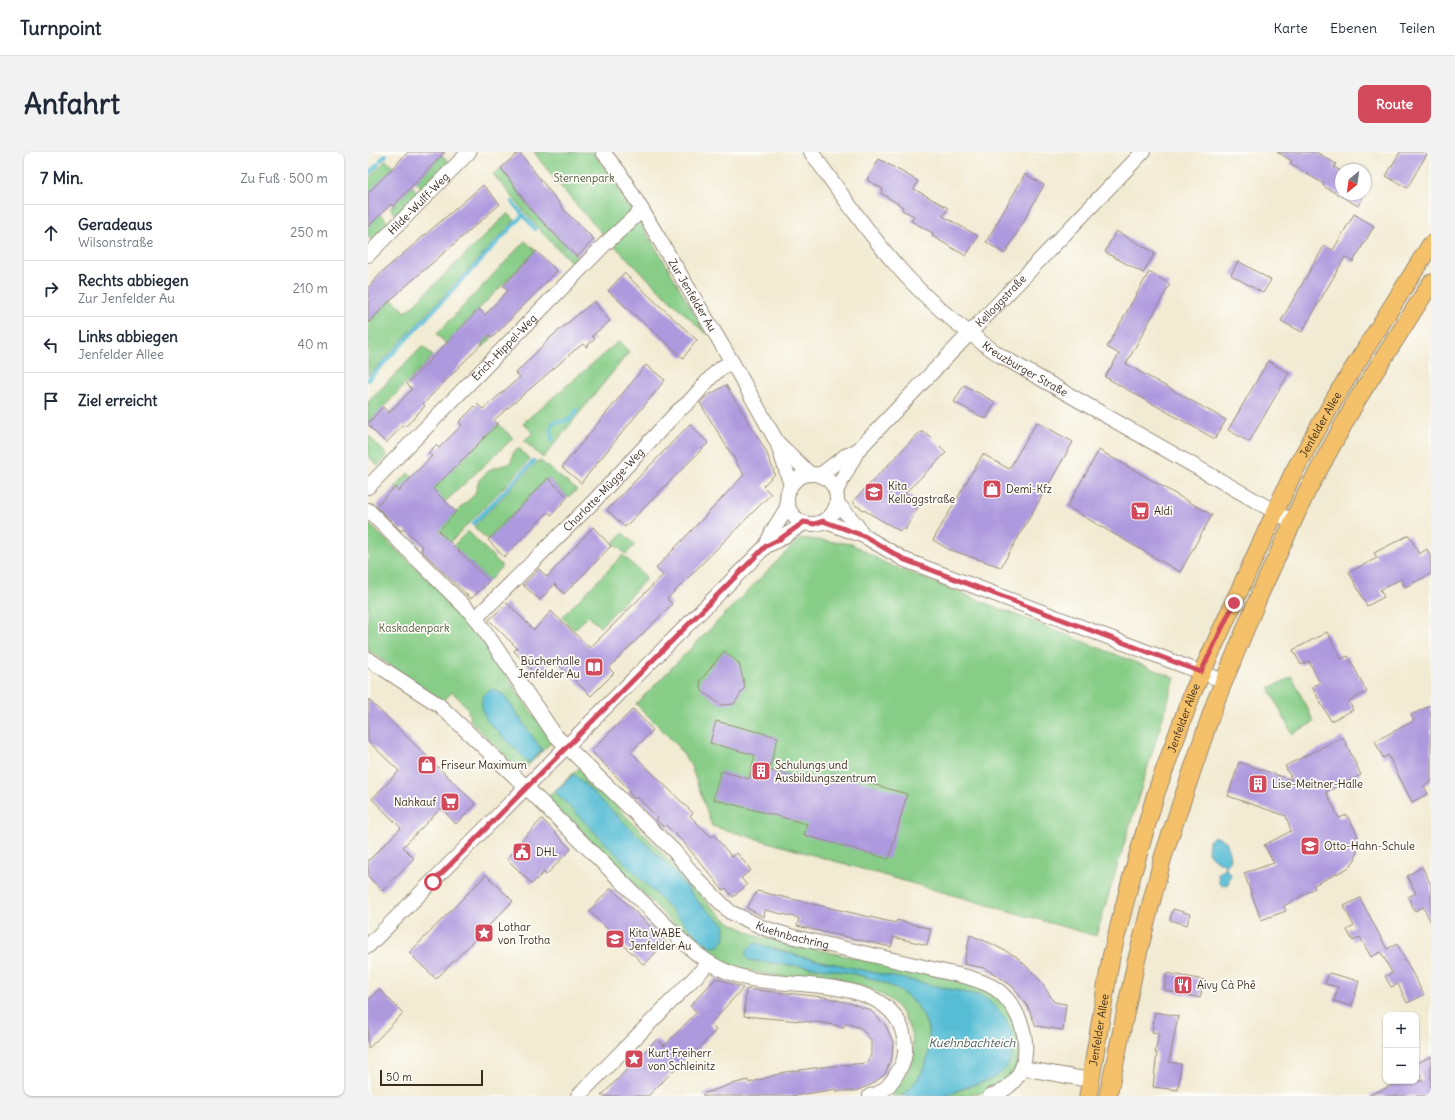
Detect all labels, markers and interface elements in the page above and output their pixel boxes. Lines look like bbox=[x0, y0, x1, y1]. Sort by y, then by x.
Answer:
text: Turnpoint bbox=[20, 16, 101, 40]
text: Karte bbox=[1274, 19, 1308, 37]
text: Ebenen bbox=[1330, 19, 1377, 37]
text: Teilen bbox=[1399, 19, 1435, 37]
button: Route bbox=[1358, 85, 1431, 123]
text: Anfahrt bbox=[24, 86, 120, 122]
north arrow bbox=[1335, 164, 1371, 200]
text: 7 Min. bbox=[40, 167, 83, 189]
text: Zu Fuß · 500 m bbox=[241, 170, 328, 187]
street label: Hilde-Wulff-Weg bbox=[385, 170, 452, 237]
park label: Sternenpark bbox=[553, 171, 615, 185]
text: Geradeaus bbox=[78, 215, 152, 234]
icon: ahead bbox=[40, 222, 62, 244]
text: 250 m bbox=[290, 224, 328, 241]
text: Wilsonstraße bbox=[78, 234, 153, 251]
street label: Zur Jenfelder Au bbox=[665, 256, 720, 335]
text: Rechts abbiegen bbox=[78, 271, 189, 290]
street label: Kelloggstraße bbox=[972, 272, 1029, 330]
icon: right bbox=[40, 278, 62, 300]
text: 210 m bbox=[293, 280, 328, 297]
text: Zur Jenfelder Au bbox=[78, 290, 175, 307]
street label: Erich-Hippel-Weg bbox=[469, 311, 540, 384]
text: Links abbiegen bbox=[78, 327, 178, 346]
icon: left bbox=[40, 334, 62, 356]
text: 40 m bbox=[297, 336, 328, 353]
street label: Kreuzburger Straße bbox=[980, 338, 1070, 400]
text: Jenfelder Allee bbox=[78, 346, 164, 363]
street label: Jenfelder Allee bbox=[1296, 389, 1344, 460]
icon: arrive bbox=[40, 390, 62, 412]
text: Ziel erreicht bbox=[78, 391, 157, 410]
street label: Charlotte-Mügge-Weg bbox=[560, 445, 647, 534]
shop icon: Demi-Kfz bbox=[981, 478, 1003, 500]
place label: Kita Kelloggstraße bbox=[888, 479, 955, 506]
school or university icon: Kita Kelloggstraße bbox=[863, 481, 885, 503]
place label: Demi-Kfz bbox=[1006, 482, 1052, 496]
supermarket icon: Aldi bbox=[1129, 500, 1151, 522]
place label: Aldi bbox=[1154, 504, 1172, 518]
route end bbox=[1225, 594, 1243, 612]
park label: Kaskadenpark bbox=[378, 621, 450, 635]
place label: Bücherhalle Jenfelder Au bbox=[518, 654, 581, 681]
library icon: Bücherhalle Jenfelder Au bbox=[583, 656, 605, 678]
street label: Jenfelder Allee bbox=[1164, 681, 1203, 754]
shop icon: Friseur Maximum bbox=[416, 754, 438, 776]
place label: Friseur Maximum bbox=[441, 758, 527, 772]
place label: Schulungs und Ausbildungszentrum bbox=[775, 758, 877, 785]
building icon: Schulungs und Ausbildungszentrum bbox=[750, 760, 772, 782]
building icon: Lise-Meitner-Halle bbox=[1247, 773, 1269, 795]
place label: Lise-Meitner-Halle bbox=[1272, 777, 1363, 791]
supermarket icon: Nahkauf bbox=[439, 791, 461, 813]
place label: Nahkauf bbox=[394, 795, 436, 809]
school or university icon: Otto-Hahn-Schule bbox=[1299, 835, 1321, 857]
place label: Otto-Hahn-Schule bbox=[1324, 839, 1415, 853]
public building icon: DHL bbox=[511, 841, 533, 863]
place label: DHL bbox=[536, 845, 558, 859]
route start bbox=[424, 873, 442, 891]
street label: Kuehnbachring bbox=[753, 918, 831, 952]
place label: Lothar von Trotha bbox=[498, 920, 550, 947]
place icon: Lothar von Trotha bbox=[473, 922, 495, 944]
place label: Kita WABE Jenfelder Au bbox=[629, 926, 692, 953]
school or university icon: Kita WABE Jenfelder Au bbox=[604, 928, 626, 950]
restaurant icon: Aivy Cà Phê bbox=[1172, 974, 1194, 996]
place label: Aivy Cà Phê bbox=[1197, 978, 1256, 992]
street label: Jenfelder Allee bbox=[1086, 993, 1112, 1067]
map controls bbox=[1383, 1012, 1419, 1084]
button: + bbox=[1383, 1012, 1419, 1048]
water label: Kuehnbachteich bbox=[928, 1035, 1017, 1050]
place label: Kurt Freiherr von Schleinitz bbox=[648, 1046, 715, 1073]
place icon: Kurt Freiherr von Schleinitz bbox=[623, 1048, 645, 1070]
button: − bbox=[1383, 1048, 1419, 1084]
scale bar bbox=[380, 1068, 483, 1087]
text: 50 m bbox=[386, 1070, 412, 1084]

